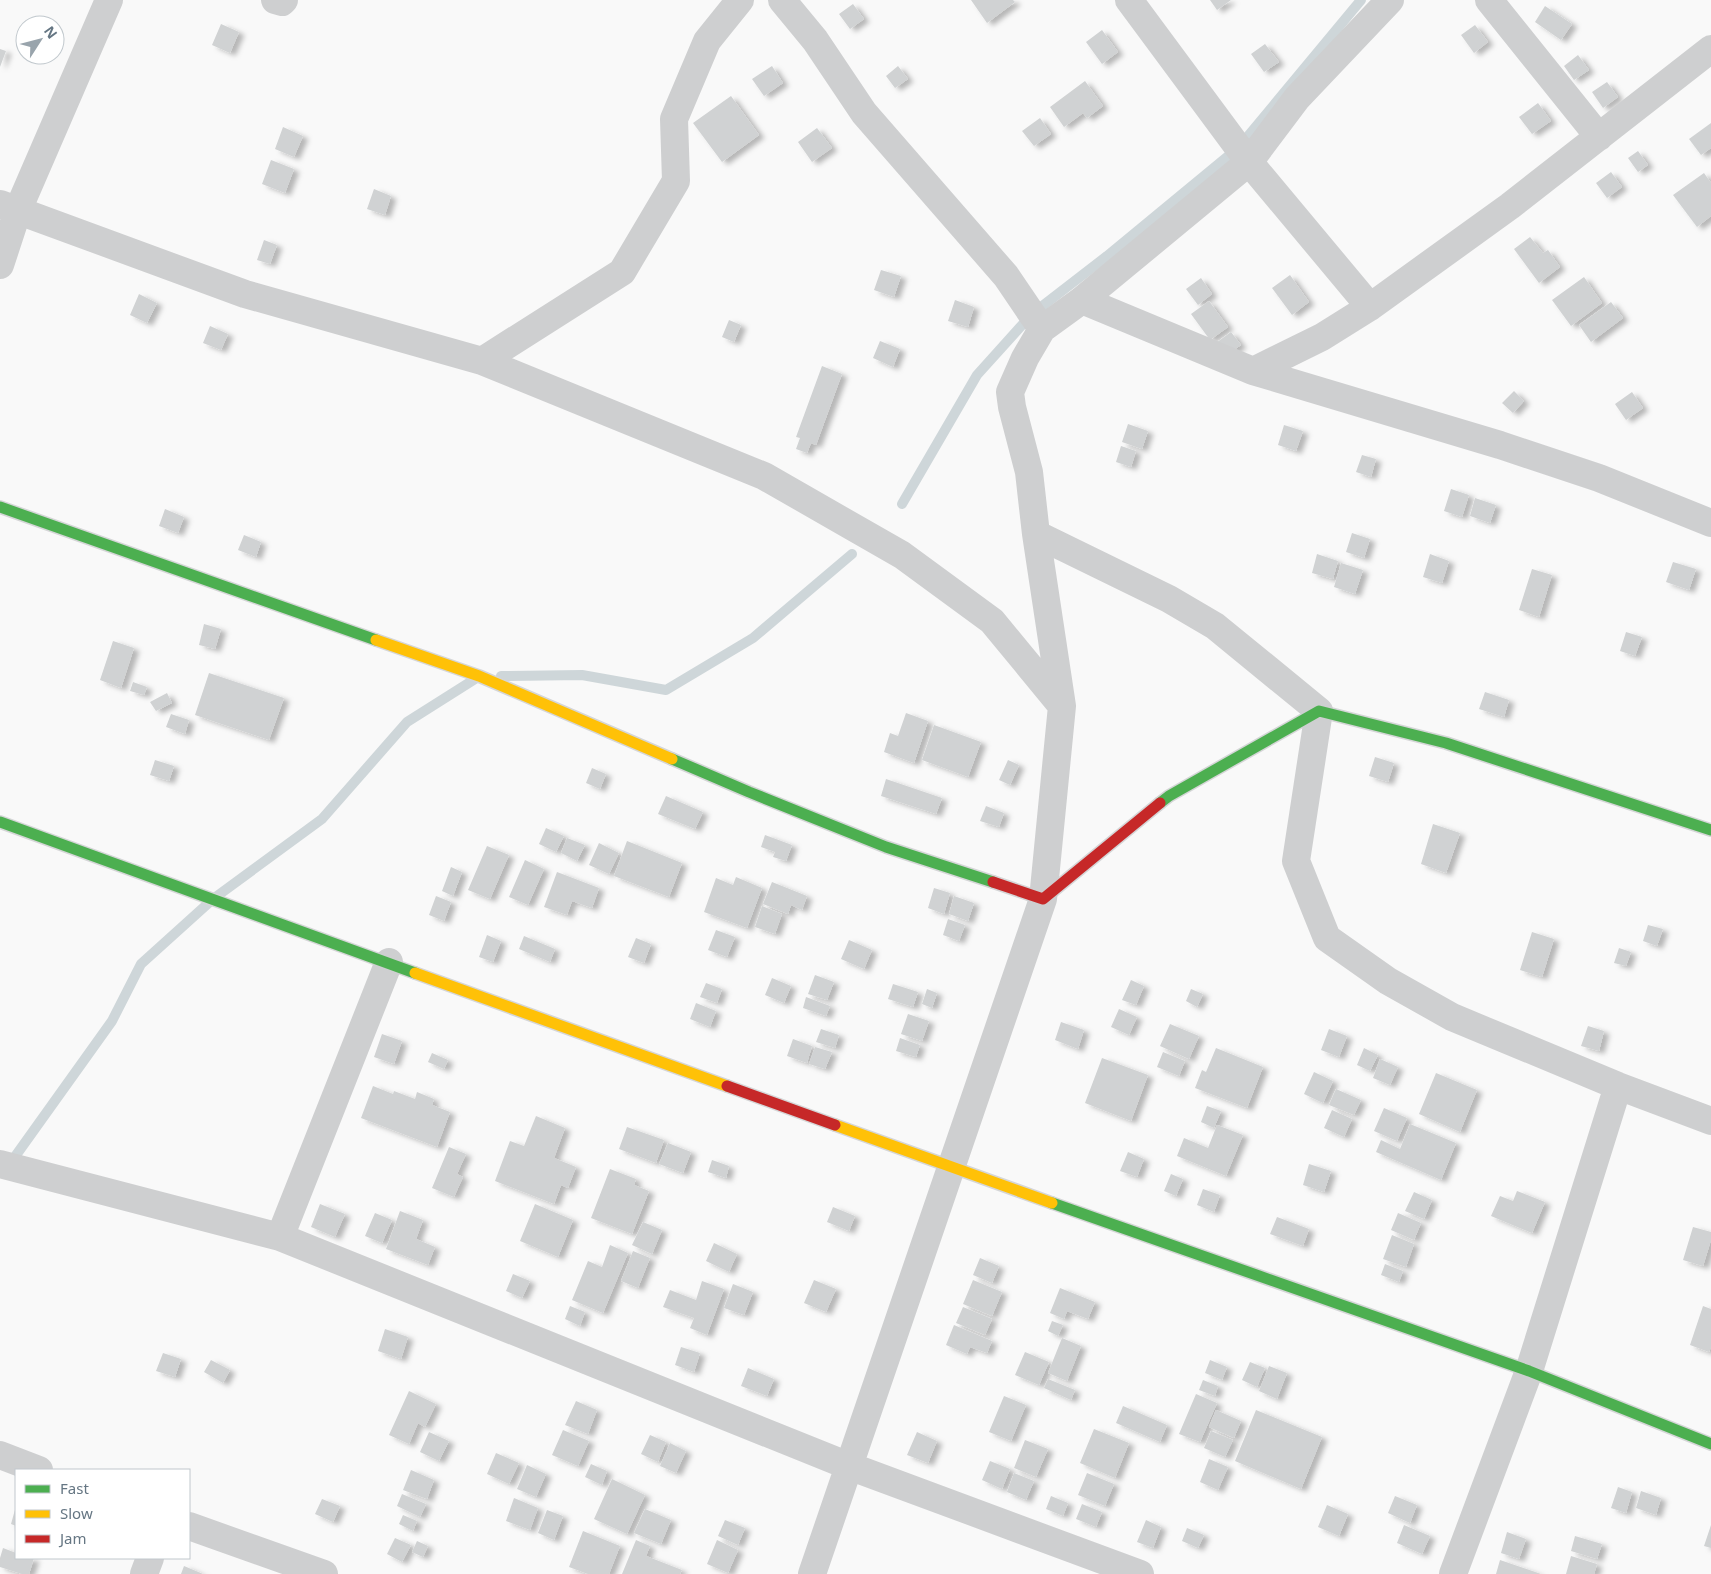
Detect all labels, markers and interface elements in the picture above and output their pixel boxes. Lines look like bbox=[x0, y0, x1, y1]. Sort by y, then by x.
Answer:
north arrow bbox=[15, 15, 65, 65]
text: N bbox=[40, 22, 62, 42]
legend bbox=[15, 1469, 190, 1559]
text: Fast bbox=[60, 1478, 89, 1498]
text: Slow bbox=[60, 1503, 93, 1523]
text: Jam bbox=[58, 1528, 87, 1548]

